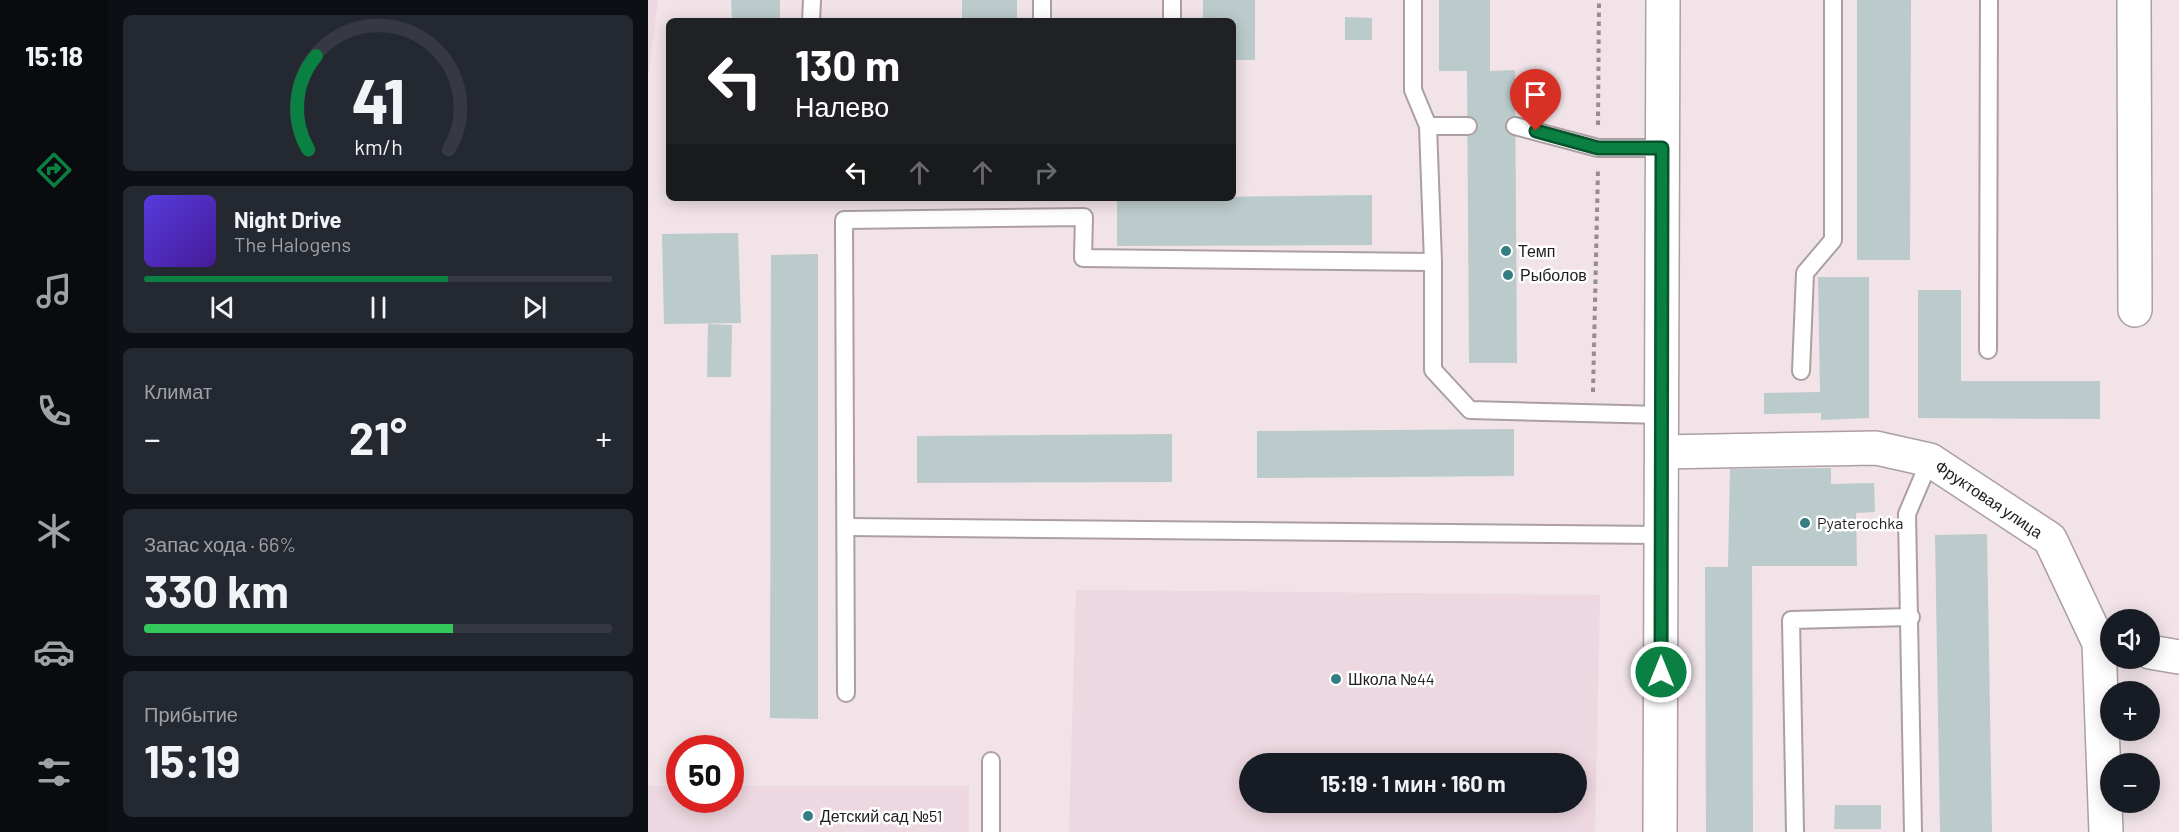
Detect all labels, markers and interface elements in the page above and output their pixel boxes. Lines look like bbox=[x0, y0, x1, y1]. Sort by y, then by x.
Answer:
text: 15:18 bbox=[25, 39, 83, 71]
text: 130 m bbox=[795, 39, 900, 89]
icon: left bbox=[696, 42, 774, 120]
text: 41 bbox=[351, 62, 405, 136]
pin bbox=[1510, 69, 1561, 131]
icon: arrive bbox=[1519, 78, 1552, 111]
text: Налево bbox=[795, 90, 889, 122]
text: km/h bbox=[354, 134, 402, 159]
icon: directions bbox=[33, 149, 75, 191]
icon: left bbox=[840, 156, 873, 189]
icon: ahead bbox=[903, 156, 936, 189]
icon: ahead bbox=[966, 156, 999, 189]
icon: right bbox=[1029, 156, 1062, 189]
text: Night Drive bbox=[234, 206, 342, 232]
text: The Halogens bbox=[234, 232, 351, 256]
place label: Темп bbox=[1518, 241, 1555, 260]
marker: Темп bbox=[1499, 244, 1513, 258]
place label: Рыболов bbox=[1520, 265, 1587, 284]
marker: Рыболов bbox=[1501, 268, 1515, 282]
icon: music bbox=[33, 270, 75, 312]
icon: previous bbox=[206, 291, 239, 324]
icon: pause bbox=[362, 291, 395, 324]
icon: next bbox=[518, 291, 551, 324]
text: Климат bbox=[144, 379, 212, 403]
icon: phone bbox=[33, 390, 75, 432]
text: 21° bbox=[349, 410, 407, 464]
text: − bbox=[144, 418, 161, 458]
text: + bbox=[596, 418, 612, 458]
street label: Фруктовая улица bbox=[1932, 456, 2047, 542]
icon: climate bbox=[33, 510, 75, 552]
place label: Pyaterochka bbox=[1817, 513, 1903, 532]
marker: Pyaterochka bbox=[1798, 516, 1812, 530]
text: Запас хода · 66% bbox=[144, 532, 296, 556]
text: 330 km bbox=[144, 563, 289, 617]
map controls bbox=[2100, 609, 2160, 813]
button: sound bbox=[2100, 609, 2160, 669]
icon: car bbox=[33, 631, 75, 673]
position arrow bbox=[1629, 640, 1693, 704]
place label: Школа №44 bbox=[1348, 669, 1435, 688]
marker: Школа №44 bbox=[1329, 672, 1343, 686]
button: + bbox=[2100, 681, 2160, 741]
text: Прибытие bbox=[144, 702, 238, 726]
text: 15:19 bbox=[144, 733, 240, 787]
speed limit sign: 50 bbox=[666, 735, 744, 813]
icon: filters bbox=[33, 751, 75, 793]
button: − bbox=[2100, 753, 2160, 813]
text: 15:19 · 1 мин · 160 m bbox=[1320, 770, 1506, 796]
place label: Детский сад №51 bbox=[820, 806, 942, 825]
marker: Детский сад №51 bbox=[801, 809, 815, 823]

